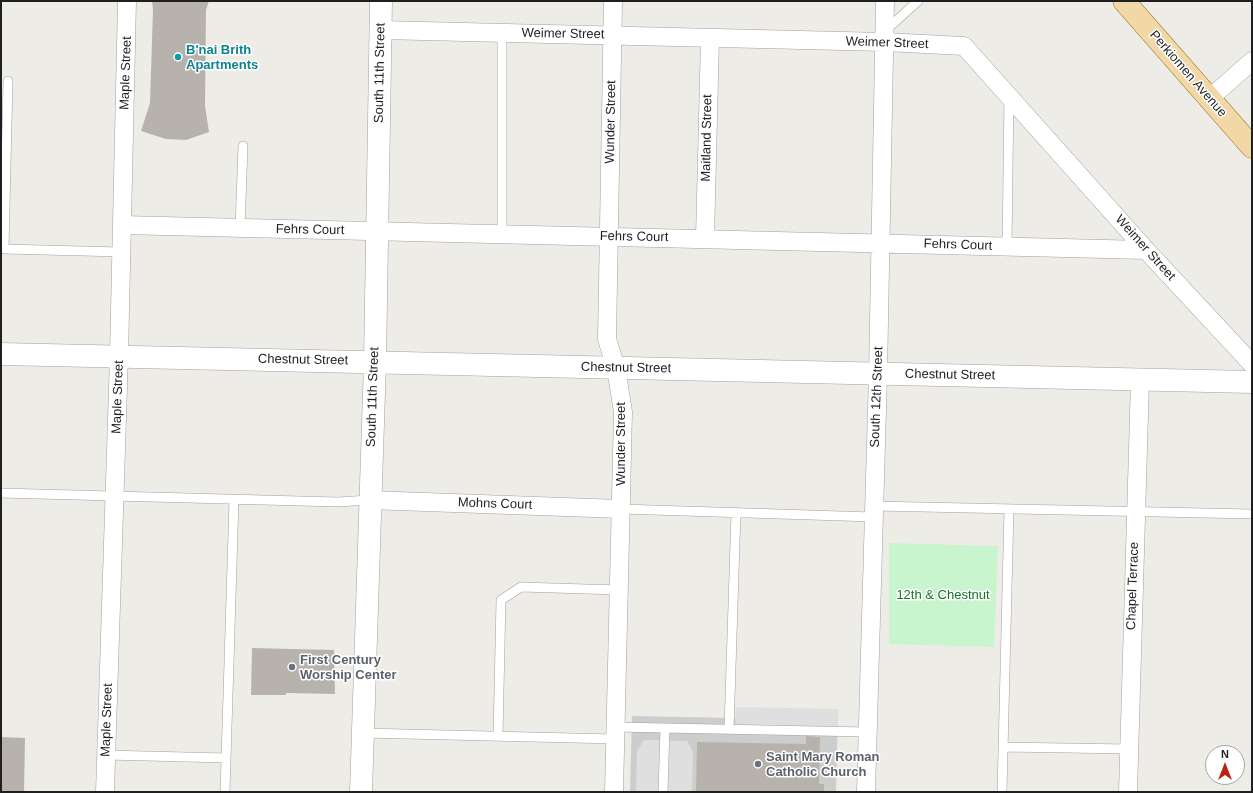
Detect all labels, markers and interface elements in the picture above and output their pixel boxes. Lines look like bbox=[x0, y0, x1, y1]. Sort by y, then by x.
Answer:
street label: South 11th Street bbox=[371, 23, 389, 123]
street label: Weimer Street bbox=[521, 25, 605, 43]
street label: Perkiomen Avenue bbox=[1146, 28, 1230, 120]
street label: Weimer Street bbox=[845, 34, 929, 52]
street label: Maple Street bbox=[117, 36, 135, 110]
place label: B'nai Brith Apartments bbox=[186, 42, 258, 73]
marker: B'nai Brith Apartments bbox=[173, 52, 183, 62]
street label: Wunder Street bbox=[602, 80, 620, 164]
street label: Maitland Street bbox=[698, 94, 716, 182]
street label: Weimer Street bbox=[1111, 212, 1179, 284]
street label: Fehrs Court bbox=[276, 222, 344, 238]
street label: Fehrs Court bbox=[600, 229, 668, 245]
street label: Fehrs Court bbox=[923, 236, 993, 254]
street label: South 12th Street bbox=[867, 346, 887, 448]
street label: South 11th Street bbox=[363, 347, 383, 447]
street label: Chestnut Street bbox=[258, 351, 348, 369]
street label: Chestnut Street bbox=[581, 359, 671, 377]
street label: Maple Street bbox=[109, 360, 127, 434]
street label: Chestnut Street bbox=[905, 366, 995, 384]
street label: Wunder Street bbox=[613, 402, 629, 486]
street label: Mohns Court bbox=[458, 495, 532, 513]
street label: Chapel Terrace bbox=[1124, 542, 1142, 630]
park label: 12th & Chestnut bbox=[896, 587, 990, 603]
place label: First Century Worship Center bbox=[300, 652, 397, 683]
marker: First Century Worship Center bbox=[287, 662, 297, 672]
street label: Maple Street bbox=[98, 683, 116, 757]
north arrow bbox=[1205, 745, 1245, 785]
text: N bbox=[1221, 748, 1229, 760]
place label: Saint Mary Roman Catholic Church bbox=[766, 749, 879, 780]
marker: Saint Mary Roman Catholic Church bbox=[753, 759, 763, 769]

